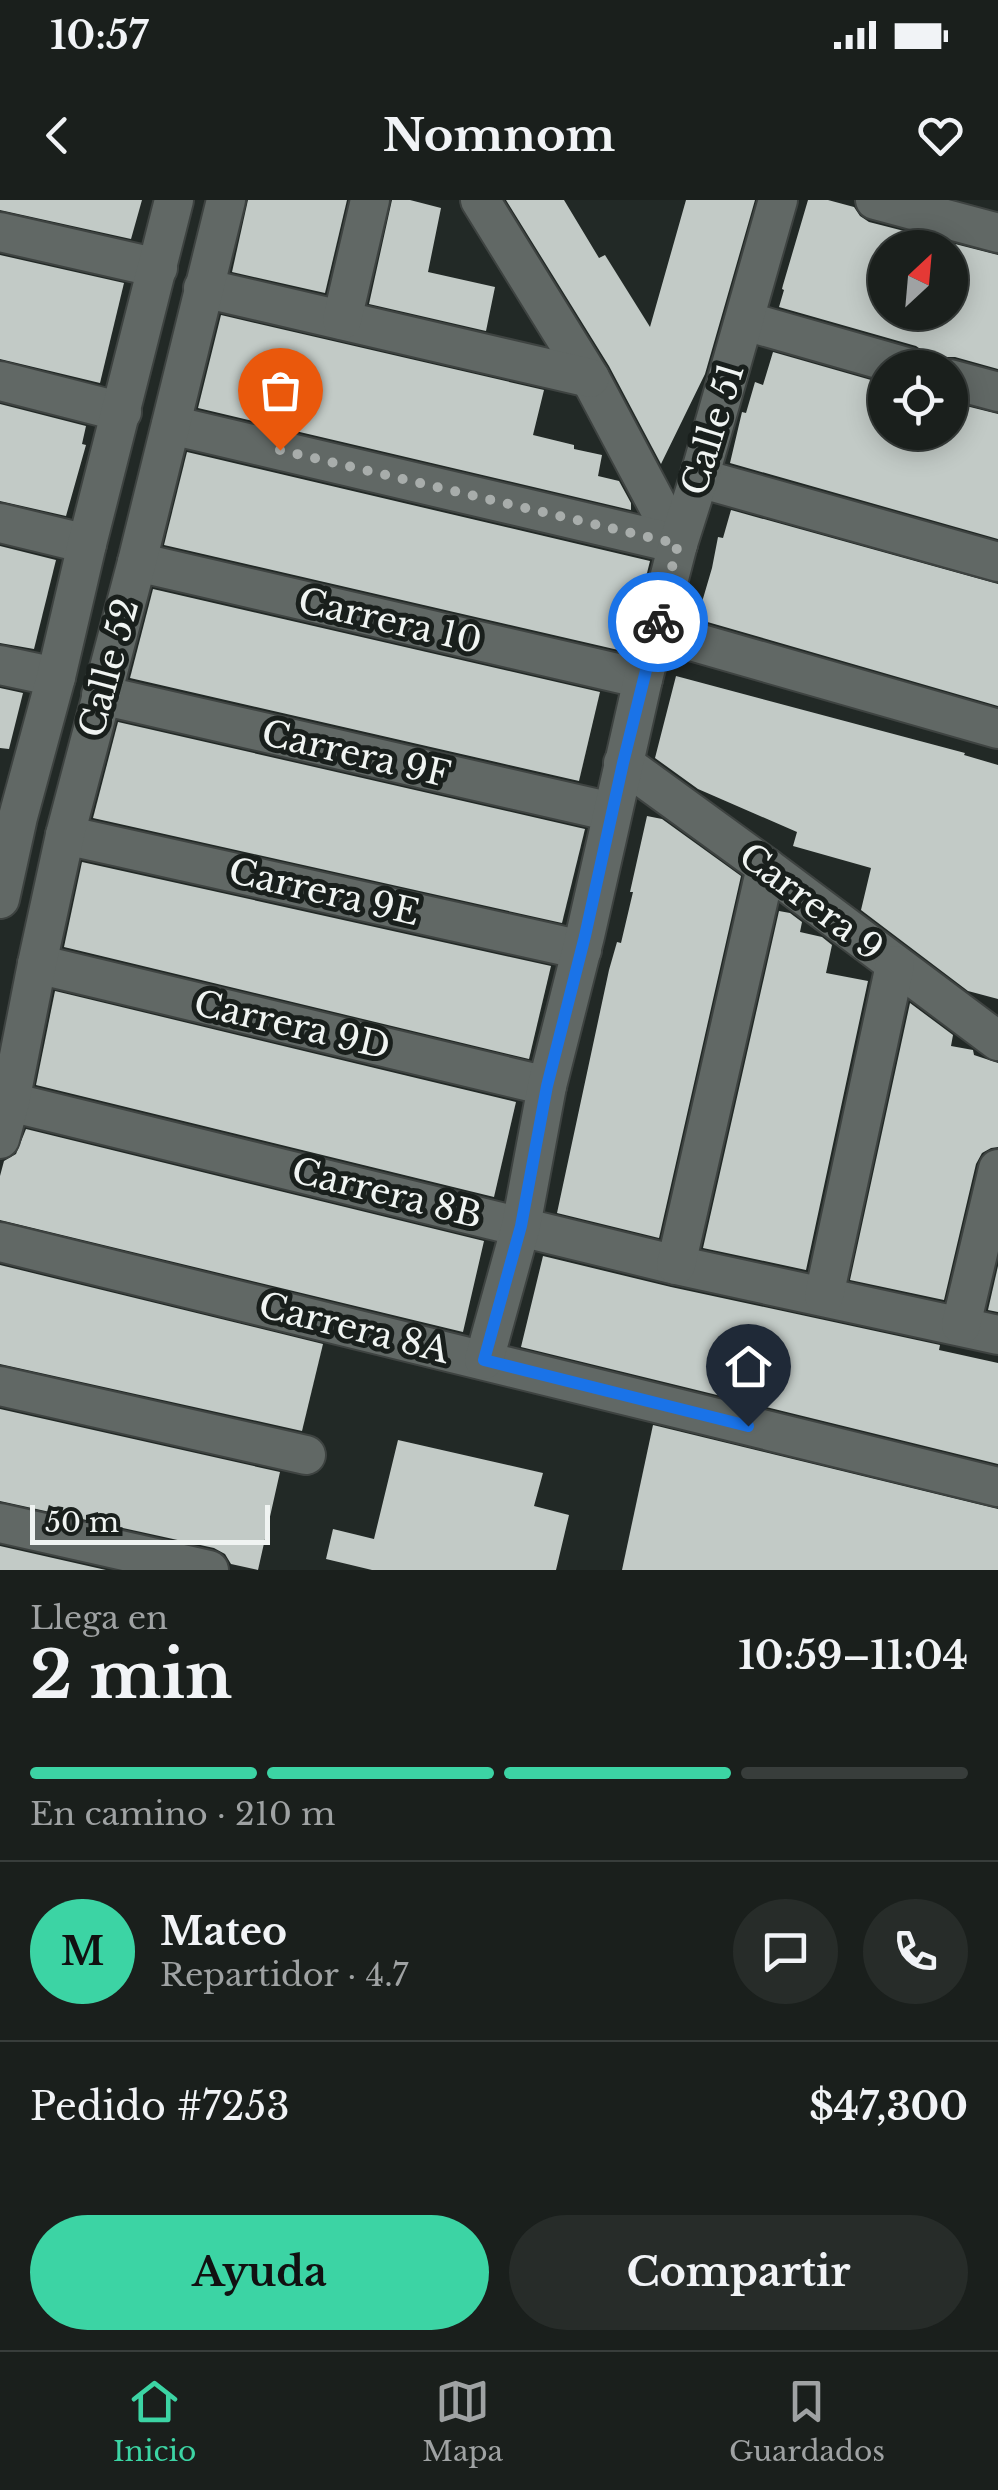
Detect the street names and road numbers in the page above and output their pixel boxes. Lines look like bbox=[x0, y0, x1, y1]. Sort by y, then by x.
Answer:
street label: Calle 51 bbox=[672, 358, 753, 500]
street label: Carrera 10 bbox=[294, 579, 486, 662]
street label: Calle 52 bbox=[69, 594, 148, 742]
street label: Carrera 9F bbox=[258, 711, 455, 796]
street label: Carrera 9 bbox=[731, 834, 892, 970]
street label: Carrera 9E bbox=[225, 849, 424, 934]
street label: Carrera 9D bbox=[190, 981, 394, 1068]
street label: Carrera 8B bbox=[288, 1148, 487, 1237]
street label: Carrera 8A bbox=[255, 1283, 455, 1372]

